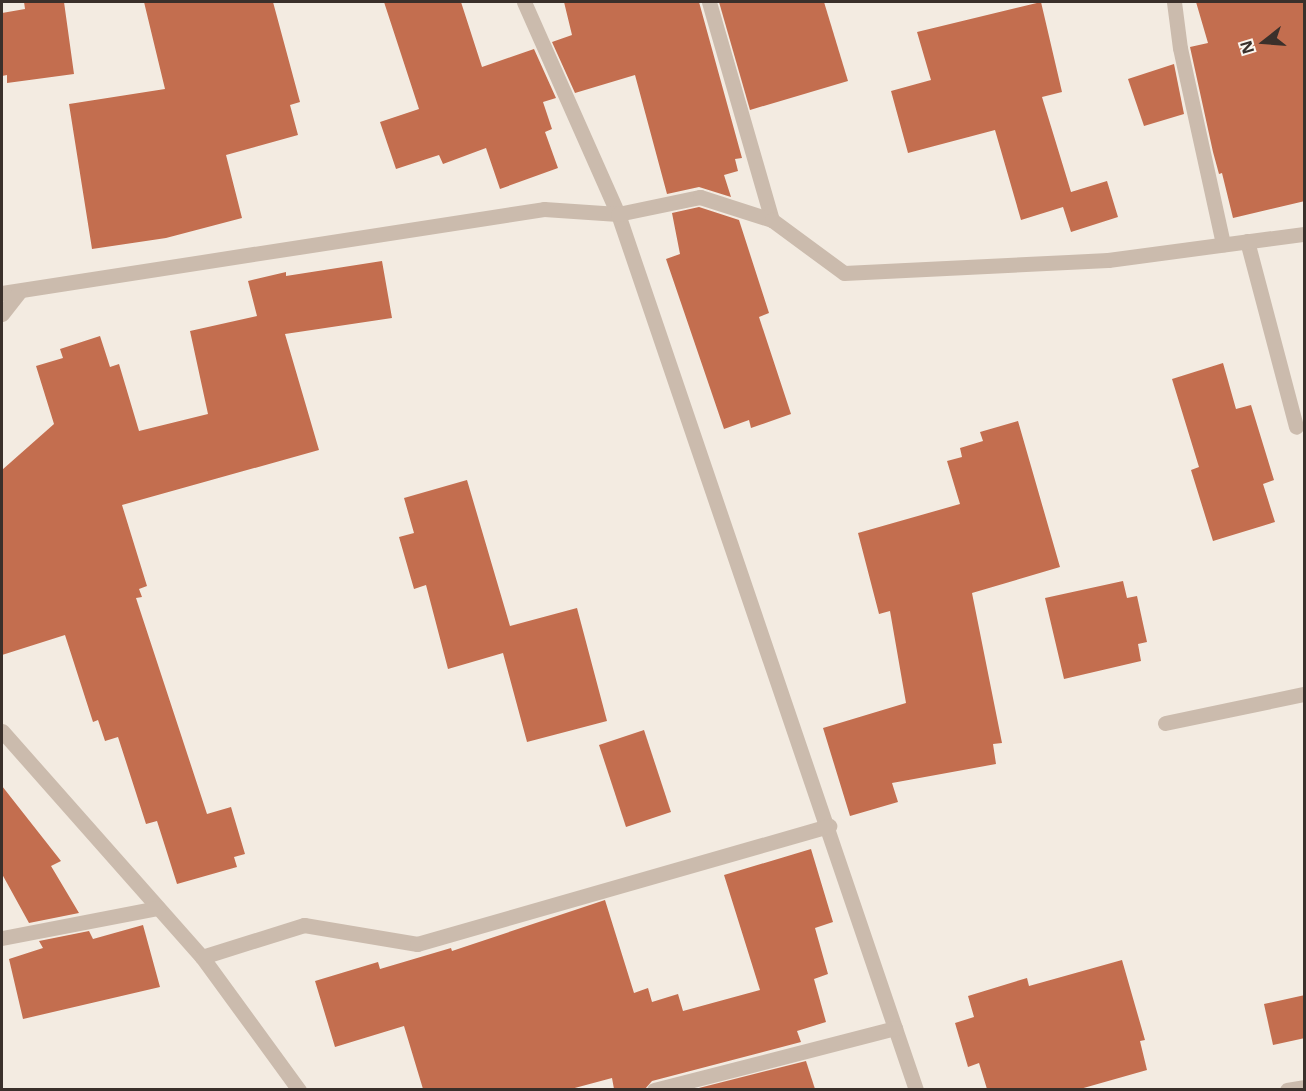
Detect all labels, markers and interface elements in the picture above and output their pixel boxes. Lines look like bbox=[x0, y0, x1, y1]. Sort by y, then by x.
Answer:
north arrow bbox=[1234, 12, 1294, 72]
text: N bbox=[1234, 38, 1259, 57]

